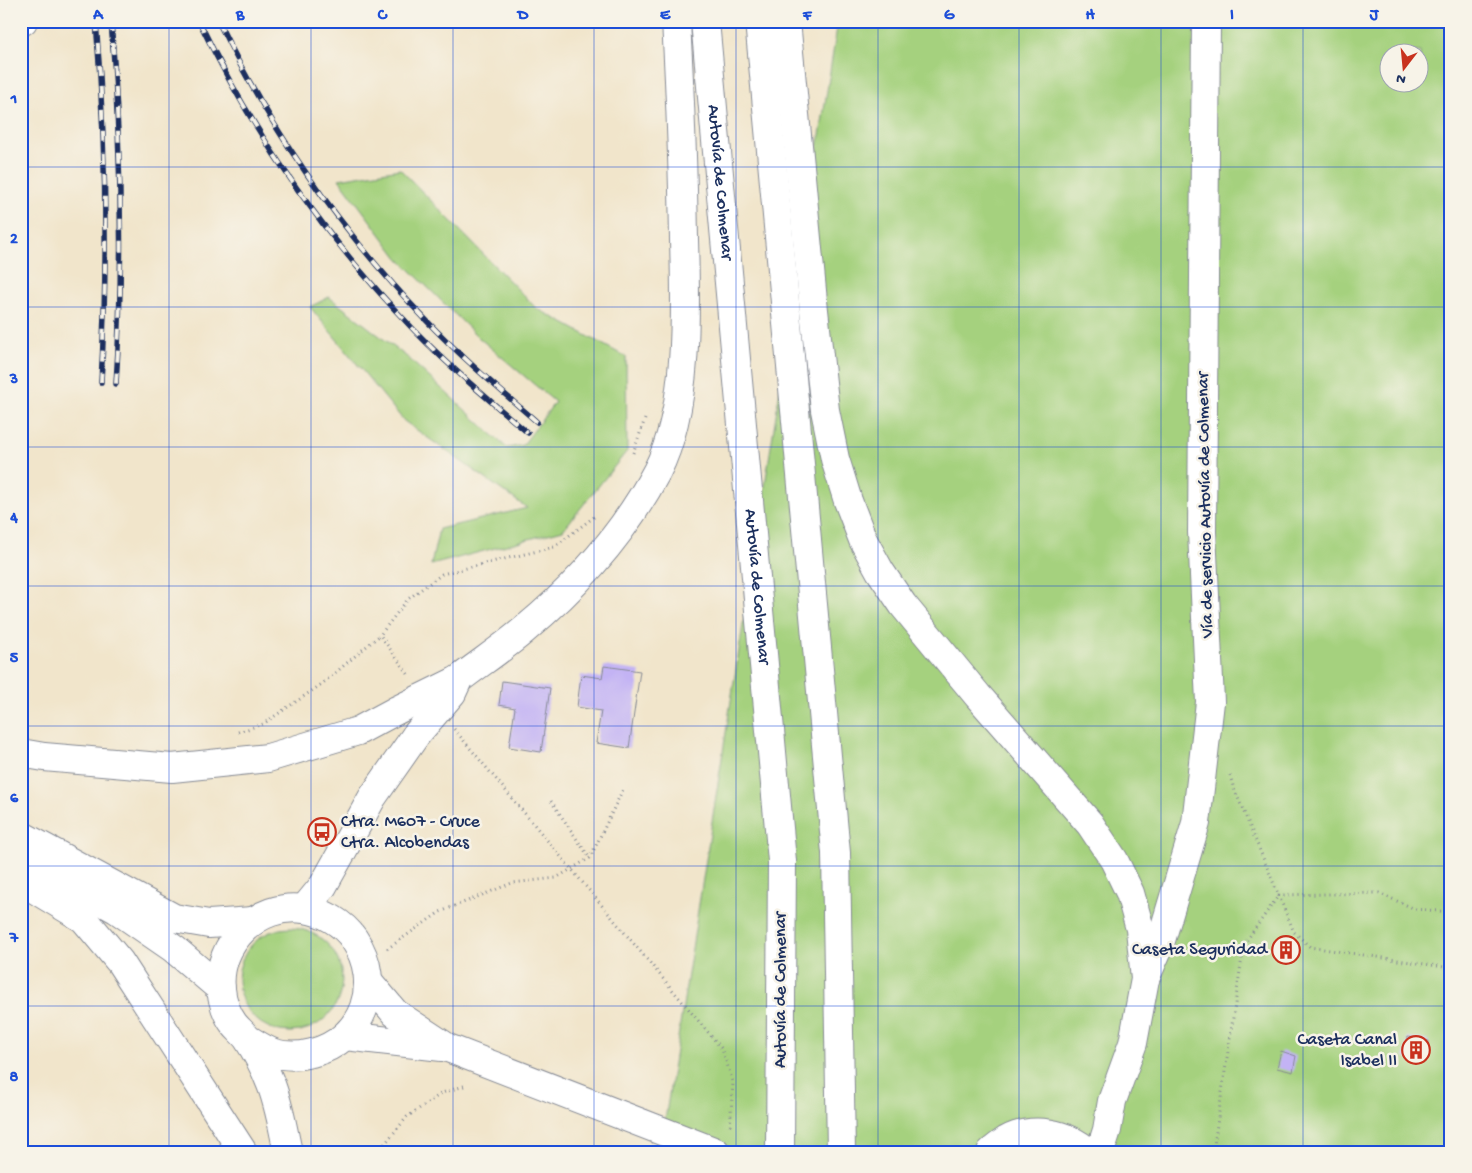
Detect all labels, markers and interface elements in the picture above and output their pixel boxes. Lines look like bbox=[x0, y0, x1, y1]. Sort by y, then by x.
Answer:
text: A bbox=[92, 7, 104, 26]
text: B bbox=[235, 7, 245, 26]
text: C bbox=[377, 7, 388, 26]
text: D bbox=[516, 7, 529, 26]
text: E bbox=[660, 7, 671, 26]
text: F bbox=[802, 7, 813, 26]
text: G bbox=[944, 7, 955, 26]
text: H bbox=[1085, 7, 1095, 26]
text: I bbox=[1230, 7, 1234, 26]
text: J bbox=[1369, 7, 1380, 26]
north arrow bbox=[1380, 42, 1430, 92]
text: N bbox=[1394, 69, 1408, 88]
text: 1 bbox=[10, 91, 17, 110]
street label: Autovía de Colmenar bbox=[702, 104, 738, 263]
text: 2 bbox=[10, 231, 18, 250]
street label: Vía de servicio Autovía de Colmenar bbox=[1193, 370, 1219, 639]
text: 3 bbox=[9, 371, 18, 390]
street label: Autovía de Colmenar bbox=[739, 508, 775, 667]
text: 4 bbox=[9, 510, 18, 529]
text: 5 bbox=[10, 650, 19, 669]
text: 6 bbox=[10, 790, 19, 809]
place label: Ctra. M607 - Cruce Ctra. Alcobendas bbox=[341, 812, 480, 854]
bus stop icon: Ctra. M607 - Cruce Ctra. Alcobendas bbox=[307, 817, 337, 847]
street label: Autovía de Colmenar bbox=[771, 910, 792, 1068]
text: 7 bbox=[9, 930, 19, 949]
building icon: Caseta Seguridad bbox=[1271, 935, 1301, 965]
place label: Caseta Seguridad bbox=[1132, 940, 1268, 961]
place label: Caseta Canal Isabel II bbox=[1297, 1030, 1397, 1072]
building icon: Caseta Canal Isabel II bbox=[1401, 1035, 1431, 1065]
text: 8 bbox=[10, 1069, 19, 1088]

